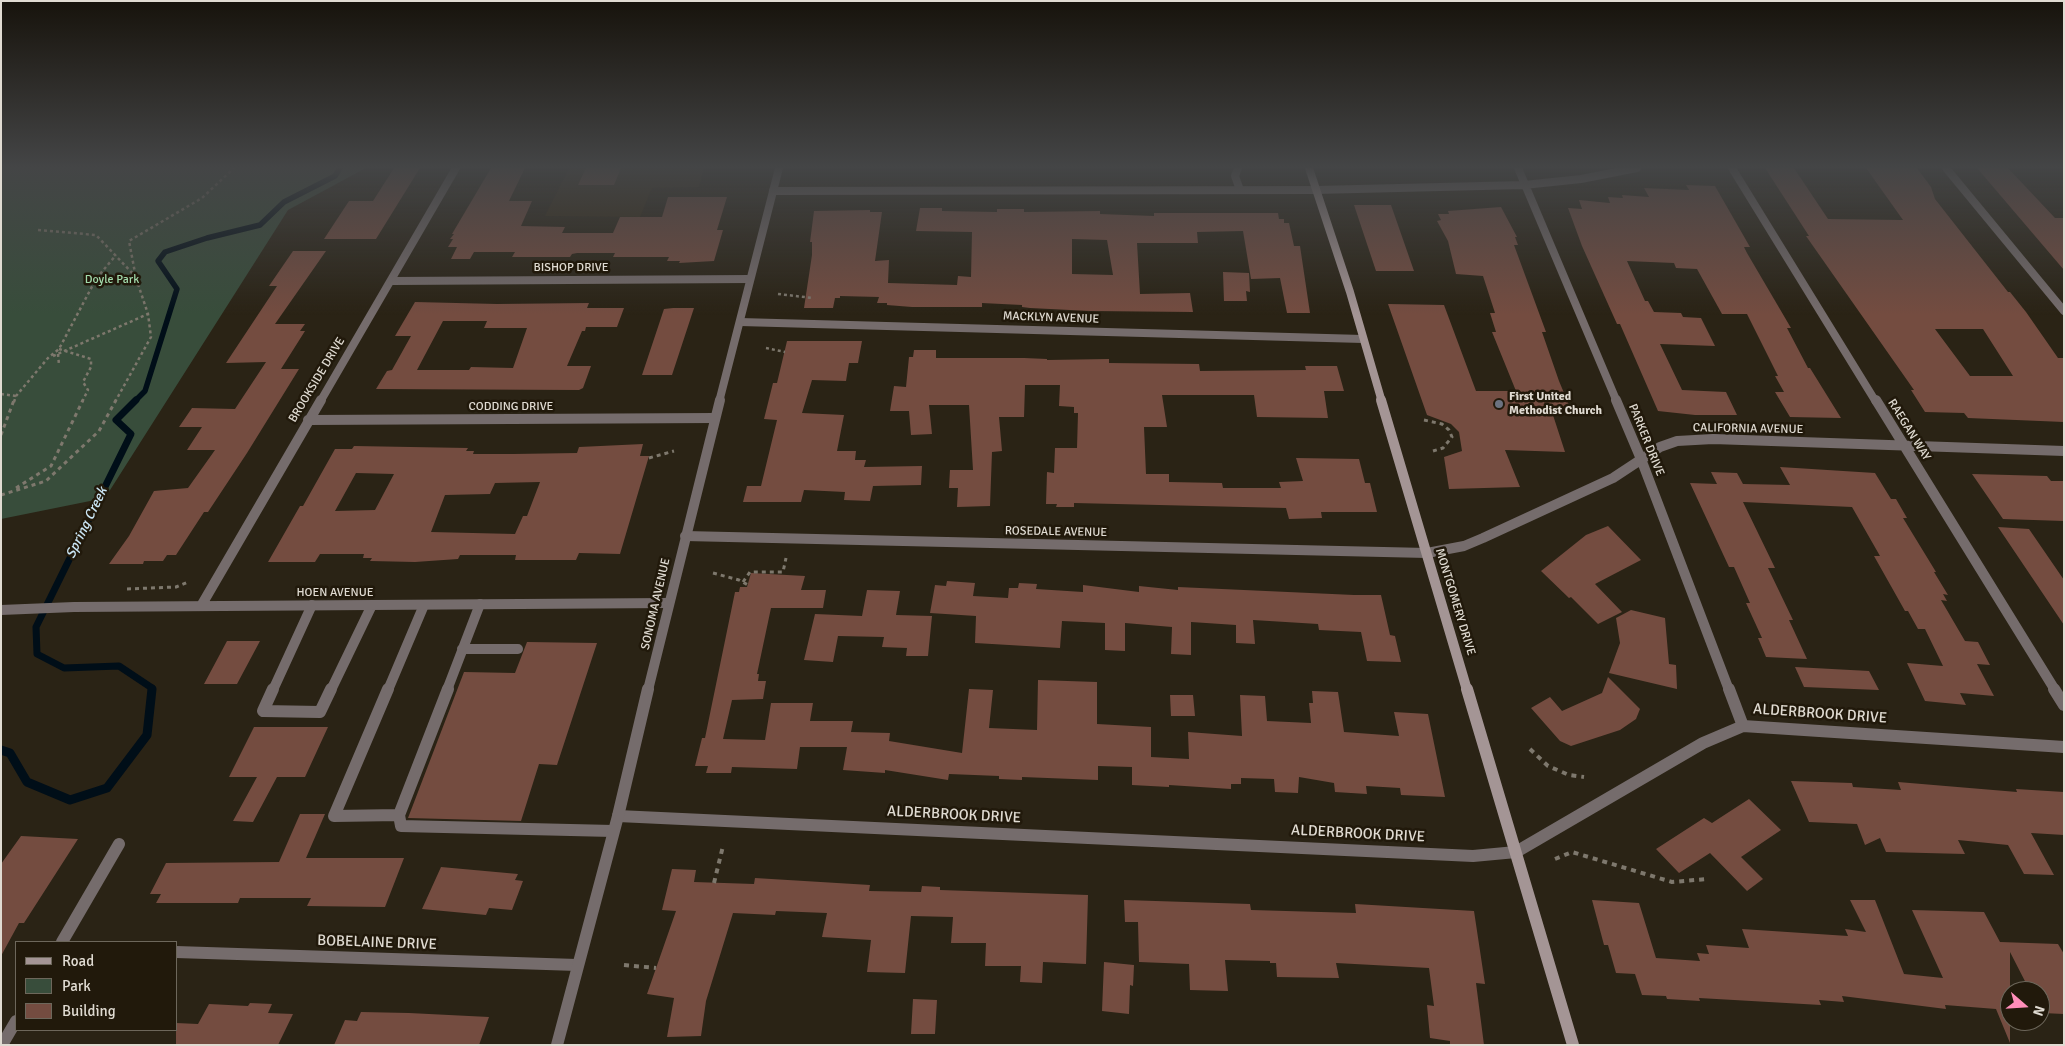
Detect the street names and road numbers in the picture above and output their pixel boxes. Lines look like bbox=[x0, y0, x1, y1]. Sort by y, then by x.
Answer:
street label: BISHOP DRIVE bbox=[533, 261, 609, 275]
street label: MACKLYN AVENUE bbox=[1003, 309, 1099, 327]
street label: BROOKSIDE DRIVE bbox=[286, 335, 348, 425]
street label: RAEGAN WAY bbox=[1884, 397, 1934, 463]
street label: CODDING DRIVE bbox=[469, 400, 553, 414]
street label: PARKER DRIVE bbox=[1625, 402, 1667, 478]
street label: CALIFORNIA AVENUE bbox=[1693, 421, 1803, 437]
street label: ROSEDALE AVENUE bbox=[1005, 524, 1107, 540]
street label: MONTGOMERY DRIVE bbox=[1432, 547, 1478, 657]
street label: SONOMA AVENUE bbox=[638, 557, 674, 651]
street label: HOEN AVENUE bbox=[297, 586, 373, 600]
street label: ALDERBROOK DRIVE bbox=[1752, 700, 1888, 728]
street label: ALDERBROOK DRIVE bbox=[887, 803, 1021, 827]
street label: ALDERBROOK DRIVE bbox=[1291, 822, 1425, 846]
street label: BOBELAINE DRIVE bbox=[317, 932, 437, 954]

